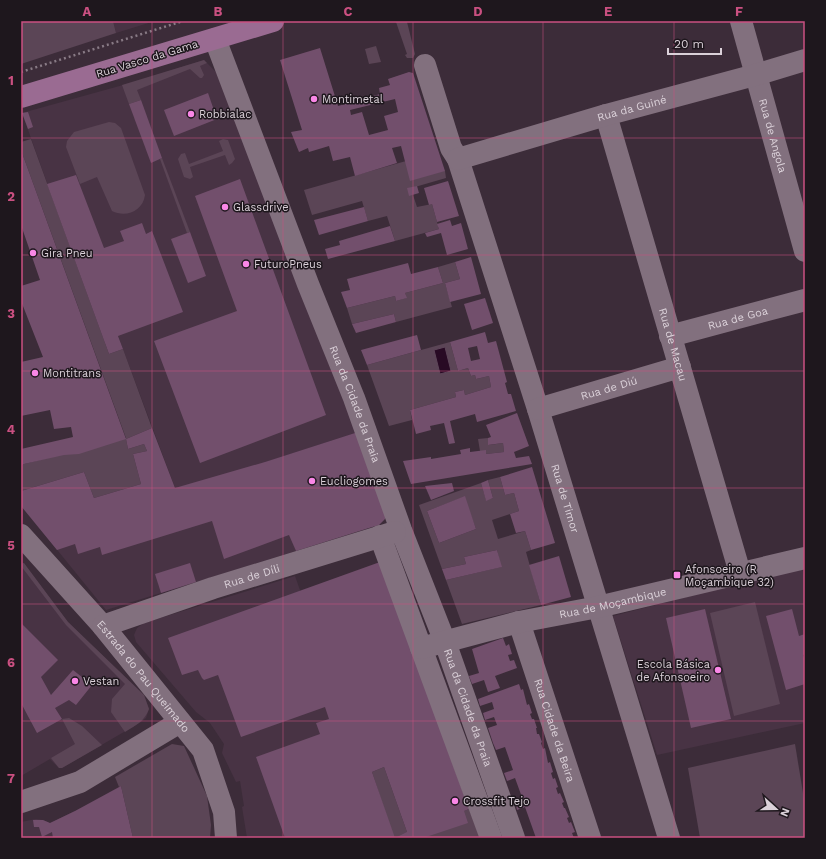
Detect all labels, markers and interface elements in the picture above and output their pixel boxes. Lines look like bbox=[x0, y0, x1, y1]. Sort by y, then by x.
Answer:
text: A bbox=[83, 4, 92, 19]
text: B bbox=[214, 4, 223, 19]
text: C bbox=[344, 4, 353, 19]
text: D bbox=[473, 4, 483, 19]
text: E bbox=[604, 4, 612, 19]
text: F bbox=[735, 4, 743, 19]
scale bar bbox=[668, 30, 721, 56]
street label: Rua Vasco da Gama bbox=[94, 37, 200, 81]
text: 20 m bbox=[674, 37, 704, 51]
text: 1 bbox=[8, 73, 14, 88]
place label: Montimetal bbox=[322, 93, 384, 106]
street label: Rua da Guiné bbox=[595, 93, 668, 124]
marker: Montimetal bbox=[309, 94, 319, 104]
street label: Rua de Angola bbox=[756, 97, 789, 174]
place label: Robbialac bbox=[199, 108, 251, 121]
marker: Robbialac bbox=[186, 109, 196, 119]
text: 2 bbox=[7, 189, 15, 204]
place label: Glassdrive bbox=[233, 201, 289, 214]
marker: Glassdrive bbox=[220, 202, 230, 212]
place label: Gira Pneu bbox=[41, 247, 93, 260]
marker: Gira Pneu bbox=[28, 248, 38, 258]
place label: FuturoPneus bbox=[254, 258, 322, 271]
marker: FuturoPneus bbox=[241, 259, 251, 269]
street label: Rua de Goa bbox=[706, 304, 769, 332]
text: 3 bbox=[7, 306, 15, 321]
street label: Rua de Macau bbox=[656, 306, 690, 382]
street label: Rua da Cidade da Praia bbox=[327, 344, 383, 464]
place label: Montitrans bbox=[43, 367, 101, 380]
marker: Montitrans bbox=[30, 368, 40, 378]
street label: Rua de Diú bbox=[579, 373, 639, 403]
text: 4 bbox=[7, 422, 16, 437]
street label: Rua de Timor bbox=[549, 462, 582, 535]
place label: Eucliogomes bbox=[320, 475, 388, 488]
marker: Eucliogomes bbox=[307, 476, 317, 486]
text: 5 bbox=[7, 538, 15, 553]
street label: Rua de Díli bbox=[222, 561, 281, 591]
place label: Afonsoeiro (R Moçambique 32) bbox=[685, 563, 774, 589]
marker: Afonsoeiro (R Moçambique 32) bbox=[672, 570, 682, 580]
street label: Rua de Moçambique bbox=[558, 585, 668, 621]
street label: Estrada do Pau Queimado bbox=[94, 618, 193, 735]
street label: Rua da Cidade da Praia bbox=[441, 647, 495, 768]
text: 6 bbox=[7, 655, 15, 670]
place label: Escola Básica de Afonsoeiro bbox=[636, 658, 710, 684]
marker: Escola Básica de Afonsoeiro bbox=[713, 665, 723, 675]
place label: Vestan bbox=[83, 675, 119, 688]
marker: Vestan bbox=[70, 676, 80, 686]
street label: Rua Cidade da Beira bbox=[532, 677, 578, 784]
text: 7 bbox=[7, 771, 15, 786]
north arrow bbox=[756, 789, 796, 829]
place label: Crossfit Tejo bbox=[463, 795, 530, 808]
marker: Crossfit Tejo bbox=[450, 796, 460, 806]
text: N bbox=[777, 806, 792, 819]

